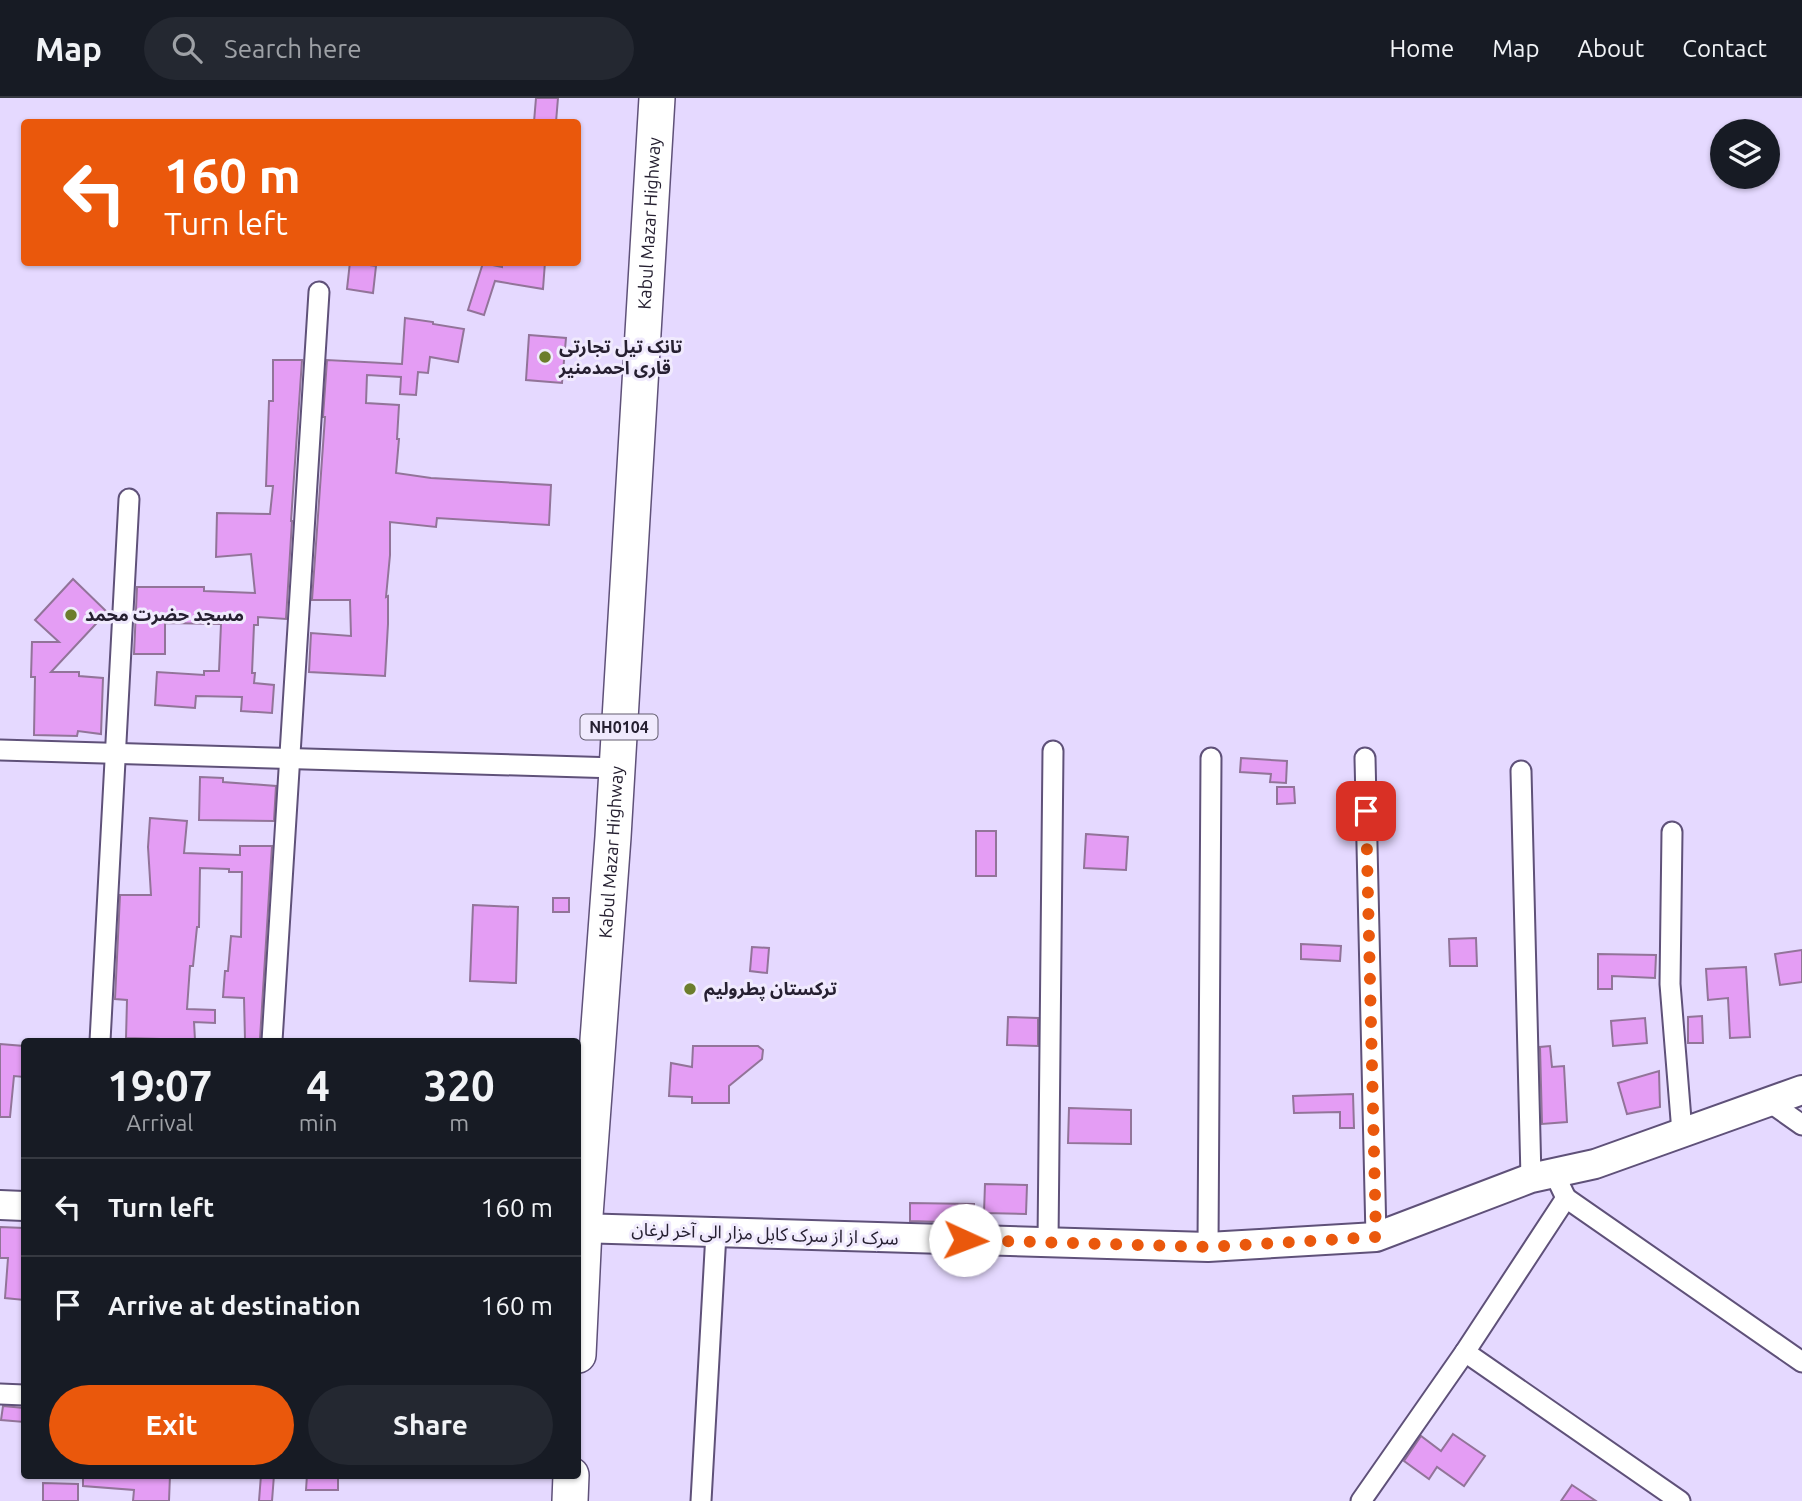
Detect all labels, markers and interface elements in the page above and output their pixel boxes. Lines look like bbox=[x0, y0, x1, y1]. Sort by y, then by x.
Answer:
search box bbox=[144, 17, 634, 80]
icon: search bbox=[168, 29, 206, 67]
text: Map bbox=[35, 30, 102, 67]
text: Search here bbox=[224, 34, 362, 63]
text: Home bbox=[1389, 35, 1454, 62]
text: Map bbox=[1492, 35, 1539, 62]
text: About bbox=[1577, 35, 1644, 62]
text: Contact bbox=[1682, 35, 1767, 62]
map controls bbox=[1710, 119, 1780, 189]
button: layers bbox=[1710, 119, 1780, 189]
street label: Kabul Mazar Highway bbox=[633, 136, 664, 310]
icon: left bbox=[49, 147, 140, 238]
text: 160 m bbox=[164, 147, 301, 202]
text: Turn left bbox=[164, 205, 288, 241]
place label: تانک تیل تجارتی قاری احمدمنیر bbox=[558, 336, 683, 379]
marker: تانک تیل تجارتی قاری احمدمنیر bbox=[537, 349, 553, 365]
place label: مسجد حضرت محمد bbox=[85, 604, 244, 626]
marker: مسجد حضرت محمد bbox=[63, 607, 79, 623]
road number: NH0104 bbox=[580, 714, 658, 740]
street label: Kabul Mazar Highway bbox=[595, 765, 626, 939]
pin bbox=[1336, 781, 1396, 841]
icon: arrive bbox=[1347, 792, 1385, 830]
place label: ترکستان پطرولیم bbox=[704, 978, 837, 1002]
marker: ترکستان پطرولیم bbox=[682, 981, 698, 997]
text: 19:07 bbox=[107, 1062, 212, 1109]
text: 4 bbox=[306, 1062, 330, 1109]
text: 320 bbox=[424, 1062, 495, 1109]
text: Arrival bbox=[126, 1110, 193, 1135]
text: min bbox=[299, 1110, 337, 1135]
text: m bbox=[449, 1110, 469, 1135]
icon: left bbox=[49, 1188, 87, 1226]
text: Turn left bbox=[108, 1193, 214, 1222]
text: 160 m bbox=[481, 1193, 553, 1222]
position arrow bbox=[928, 1203, 1002, 1277]
street label: سرک از از سرک کابل مزار الی آخر لرغان bbox=[631, 1218, 899, 1250]
icon: arrive bbox=[49, 1286, 87, 1324]
text: Arrive at destination bbox=[108, 1291, 361, 1320]
text: 160 m bbox=[481, 1291, 553, 1320]
button: Exit bbox=[49, 1385, 294, 1465]
button: Share bbox=[308, 1385, 553, 1465]

